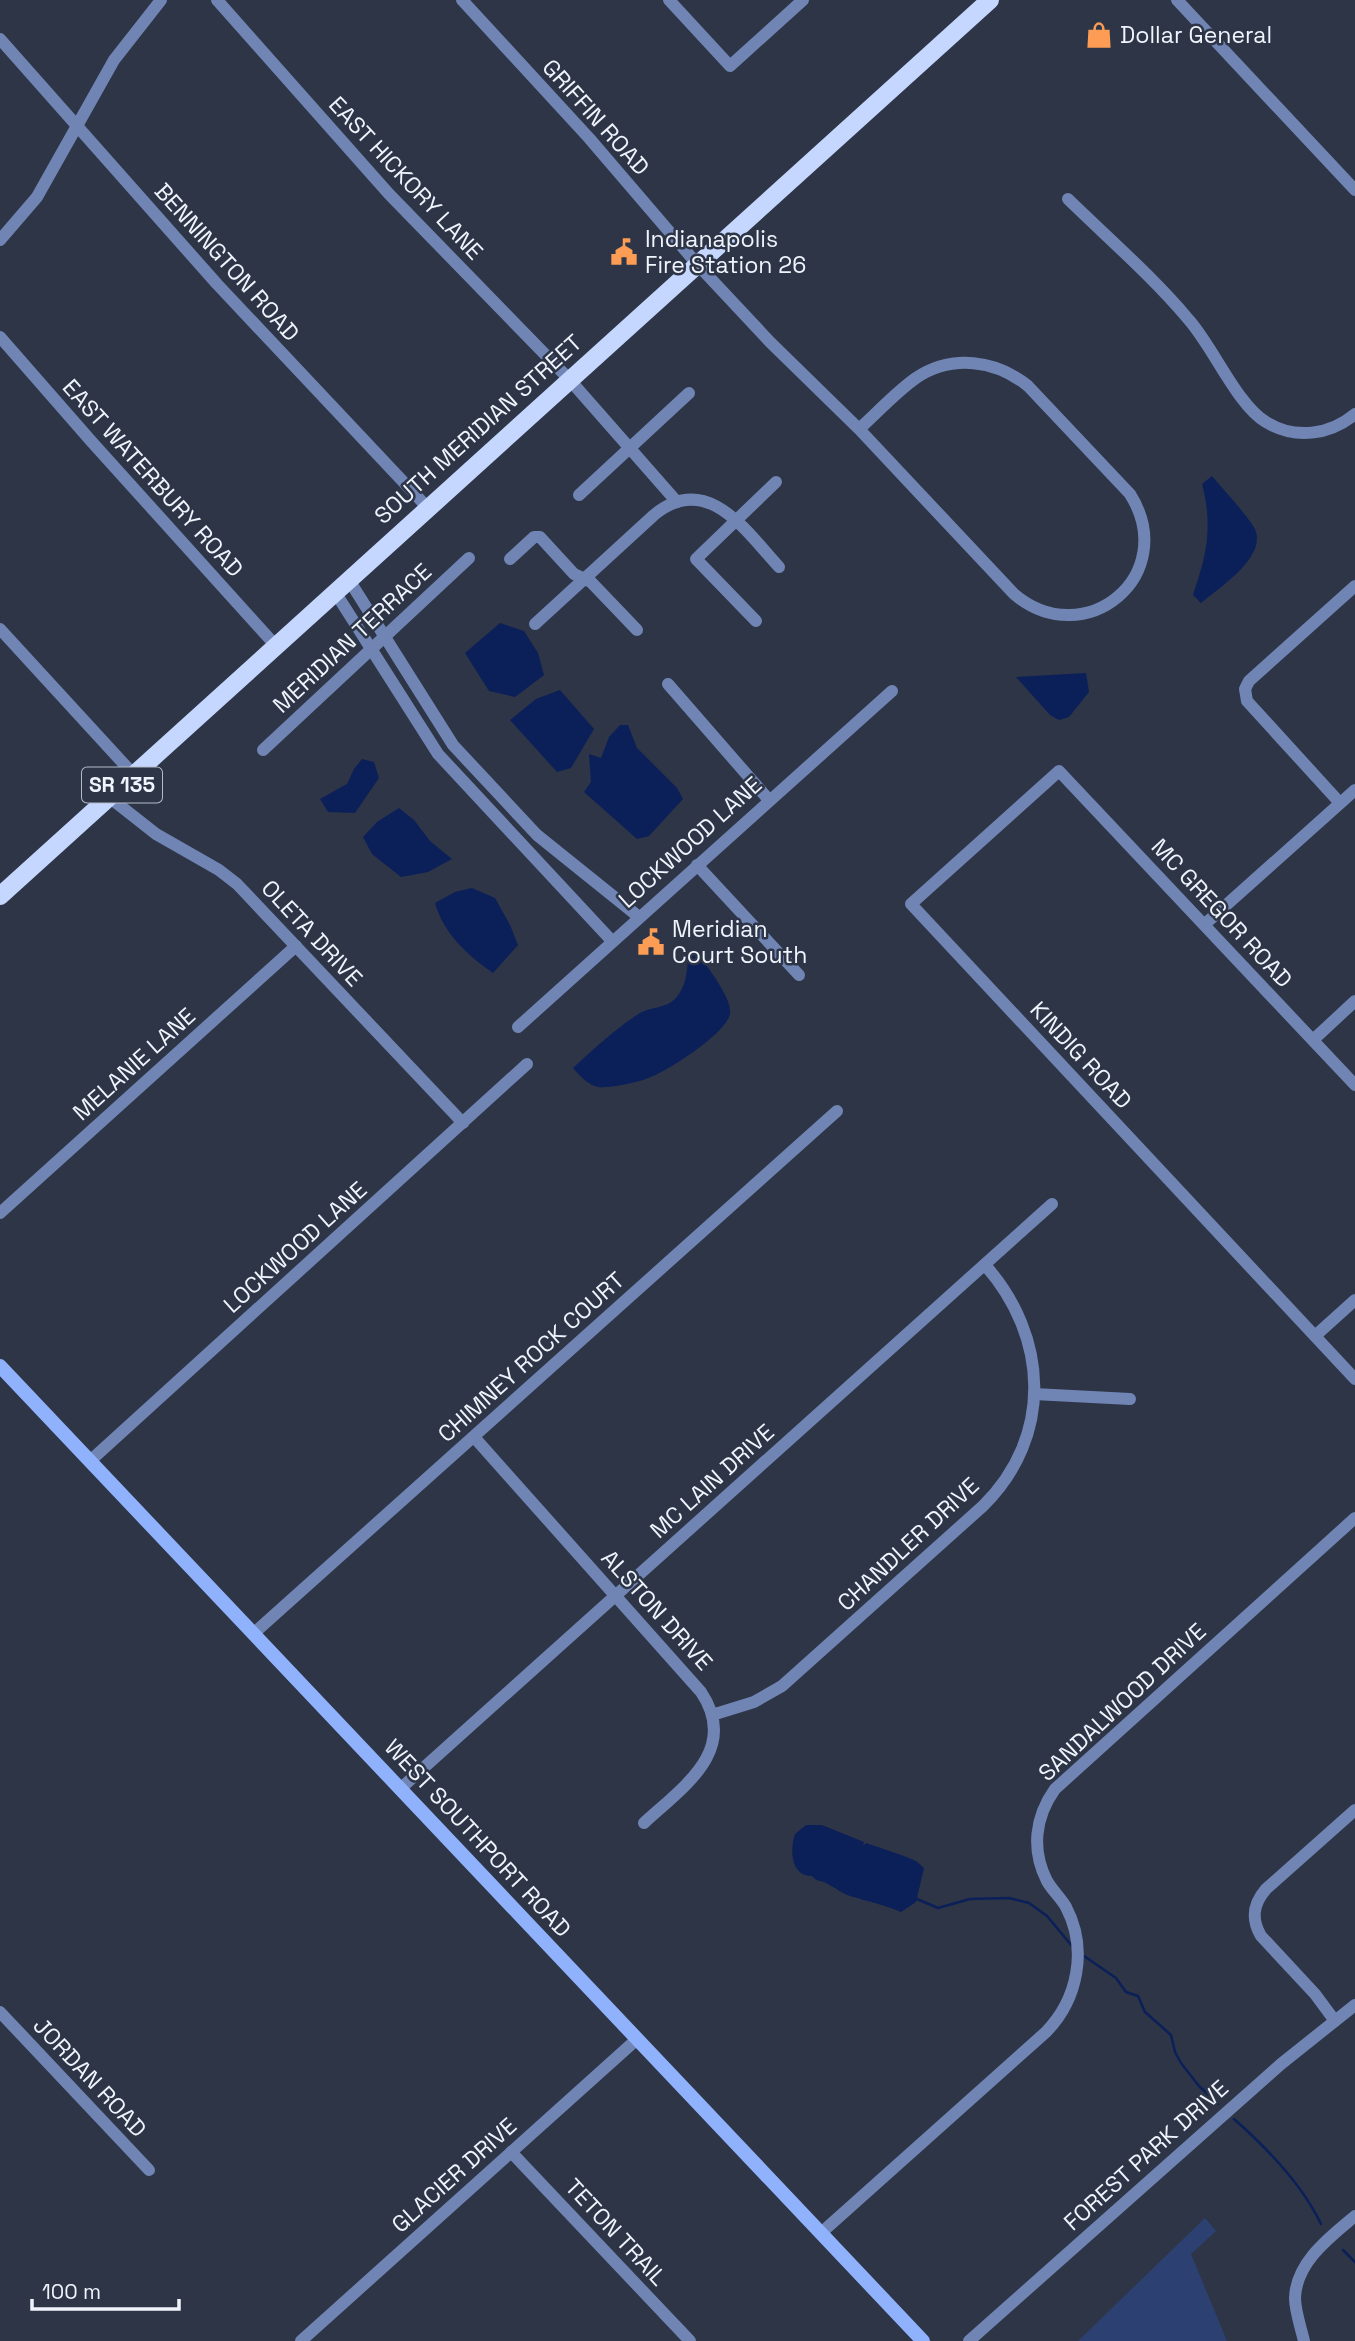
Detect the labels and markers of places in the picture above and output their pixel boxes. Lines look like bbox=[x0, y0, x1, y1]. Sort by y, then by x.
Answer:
shop icon: Dollar General bbox=[1084, 20, 1114, 50]
place label: Dollar General bbox=[1120, 20, 1272, 50]
place label: Indianapolis Fire Station 26 bbox=[645, 224, 806, 280]
public building icon: Indianapolis Fire Station 26 bbox=[609, 237, 639, 267]
place label: Meridian Court South bbox=[672, 914, 807, 970]
public building icon: Meridian Court South bbox=[636, 927, 666, 957]

